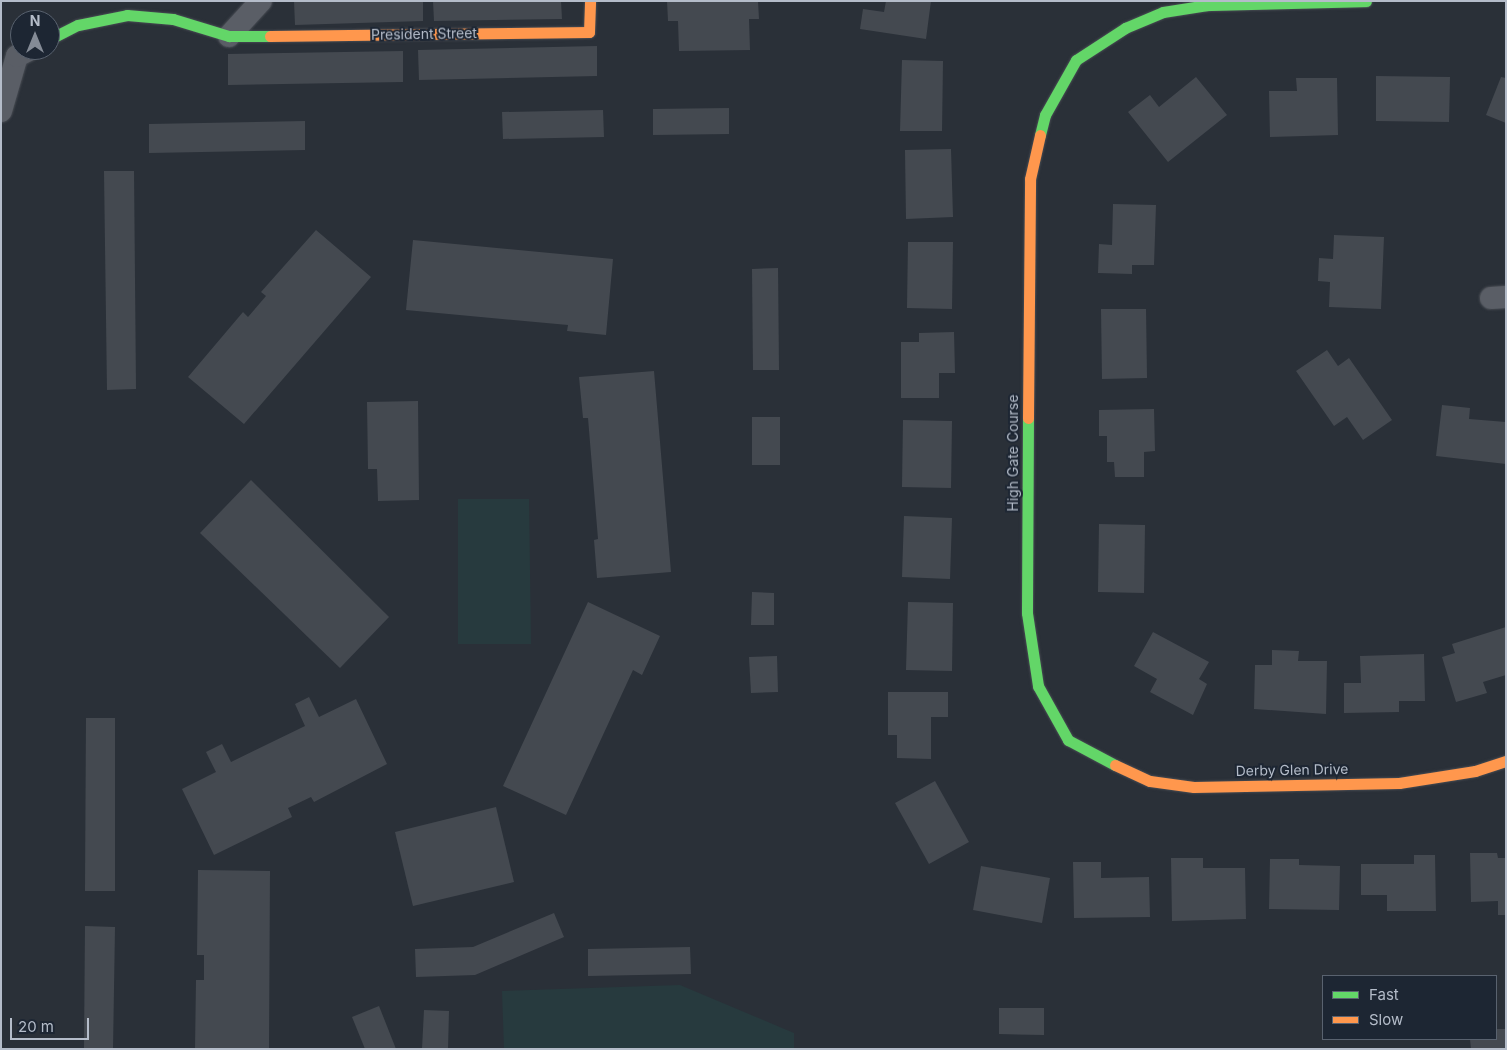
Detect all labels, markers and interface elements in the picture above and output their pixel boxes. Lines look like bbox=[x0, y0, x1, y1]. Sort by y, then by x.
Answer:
north arrow bbox=[10, 10, 60, 60]
text: N bbox=[30, 12, 40, 29]
street label: President Street bbox=[371, 25, 477, 43]
street label: High Gate Course bbox=[1005, 394, 1021, 512]
street label: Derby Glen Drive bbox=[1235, 761, 1349, 779]
legend bbox=[1322, 975, 1497, 1040]
text: Fast bbox=[1369, 985, 1399, 1004]
scale bar bbox=[12, 1008, 91, 1040]
text: Slow bbox=[1369, 1010, 1403, 1029]
text: 20 m bbox=[18, 1017, 54, 1036]

